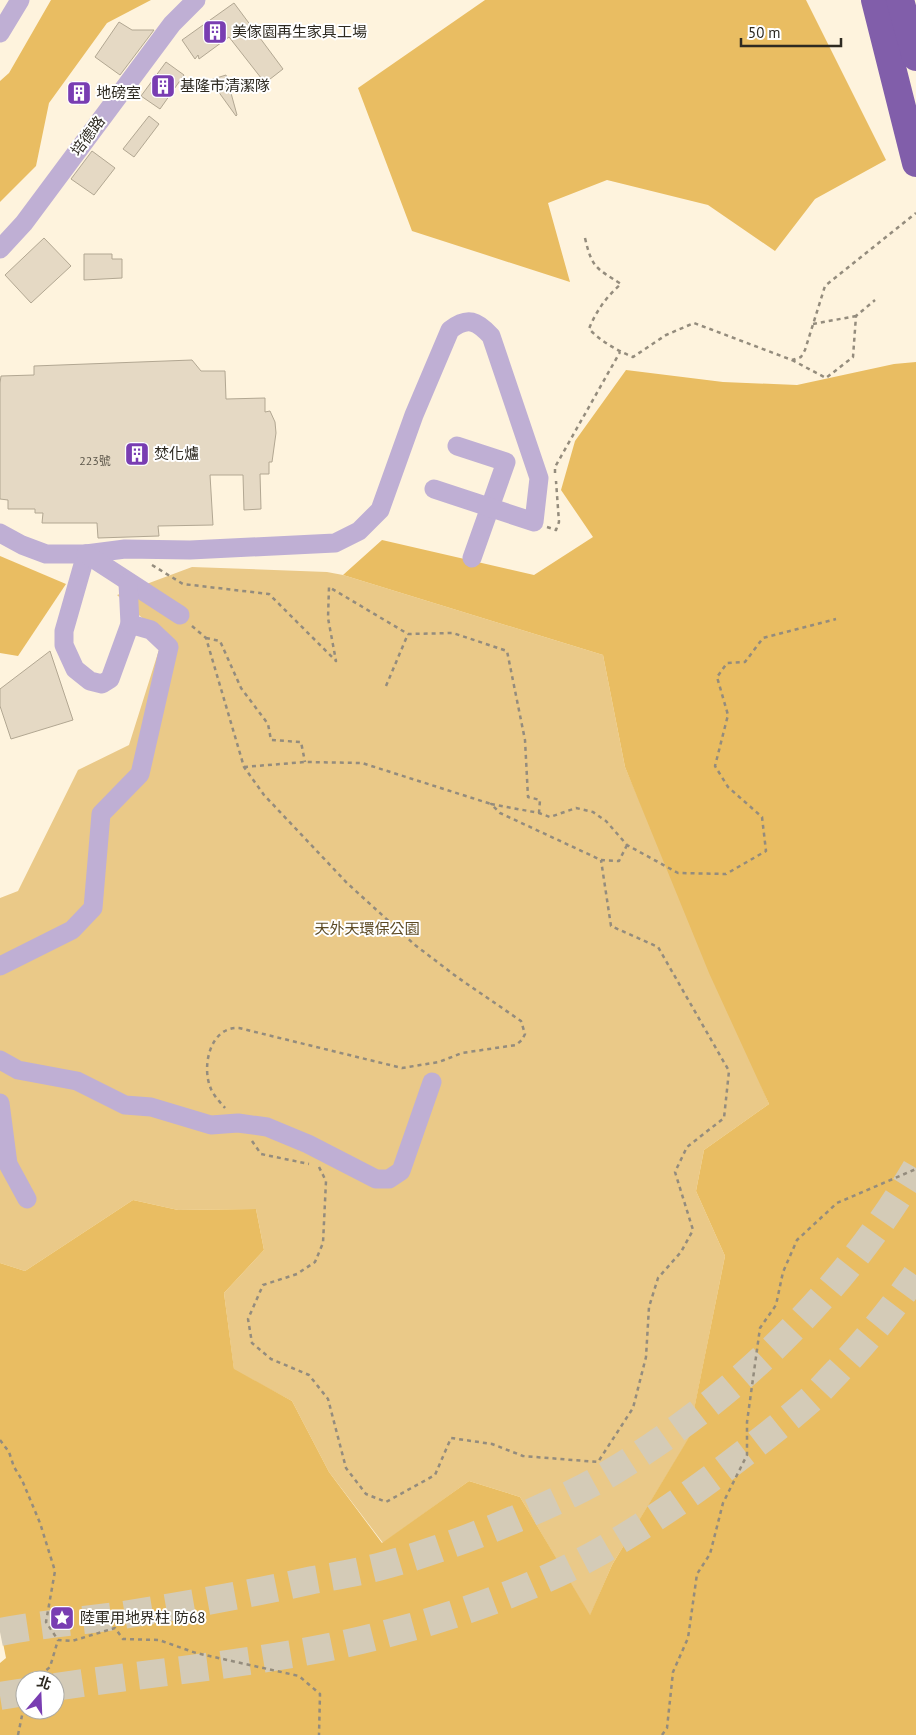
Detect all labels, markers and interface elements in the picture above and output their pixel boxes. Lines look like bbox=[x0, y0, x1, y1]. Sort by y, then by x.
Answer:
scale bar bbox=[741, 15, 841, 47]
building icon: 美傢園再生家具工場 bbox=[202, 19, 228, 45]
place label: 美傢園再生家具工場 bbox=[232, 22, 367, 41]
text: 50 m bbox=[748, 23, 781, 42]
building icon: 基隆市清潔隊 bbox=[150, 73, 176, 99]
place label: 基隆市清潔隊 bbox=[180, 76, 270, 95]
building icon: 地磅室 bbox=[66, 80, 92, 106]
place label: 地磅室 bbox=[96, 83, 141, 102]
street label: 培德路 bbox=[66, 112, 109, 159]
building icon: 焚化爐 bbox=[124, 441, 150, 467]
place label: 焚化爐 bbox=[154, 444, 199, 463]
house number: 223號 bbox=[79, 453, 111, 468]
park label: 天外天環保公園 bbox=[314, 919, 420, 938]
place icon: 陸軍用地界柱 防68 bbox=[49, 1605, 75, 1631]
place label: 陸軍用地界柱 防68 bbox=[80, 1608, 205, 1627]
north arrow bbox=[15, 1670, 65, 1720]
text: 北 bbox=[35, 1672, 54, 1693]

